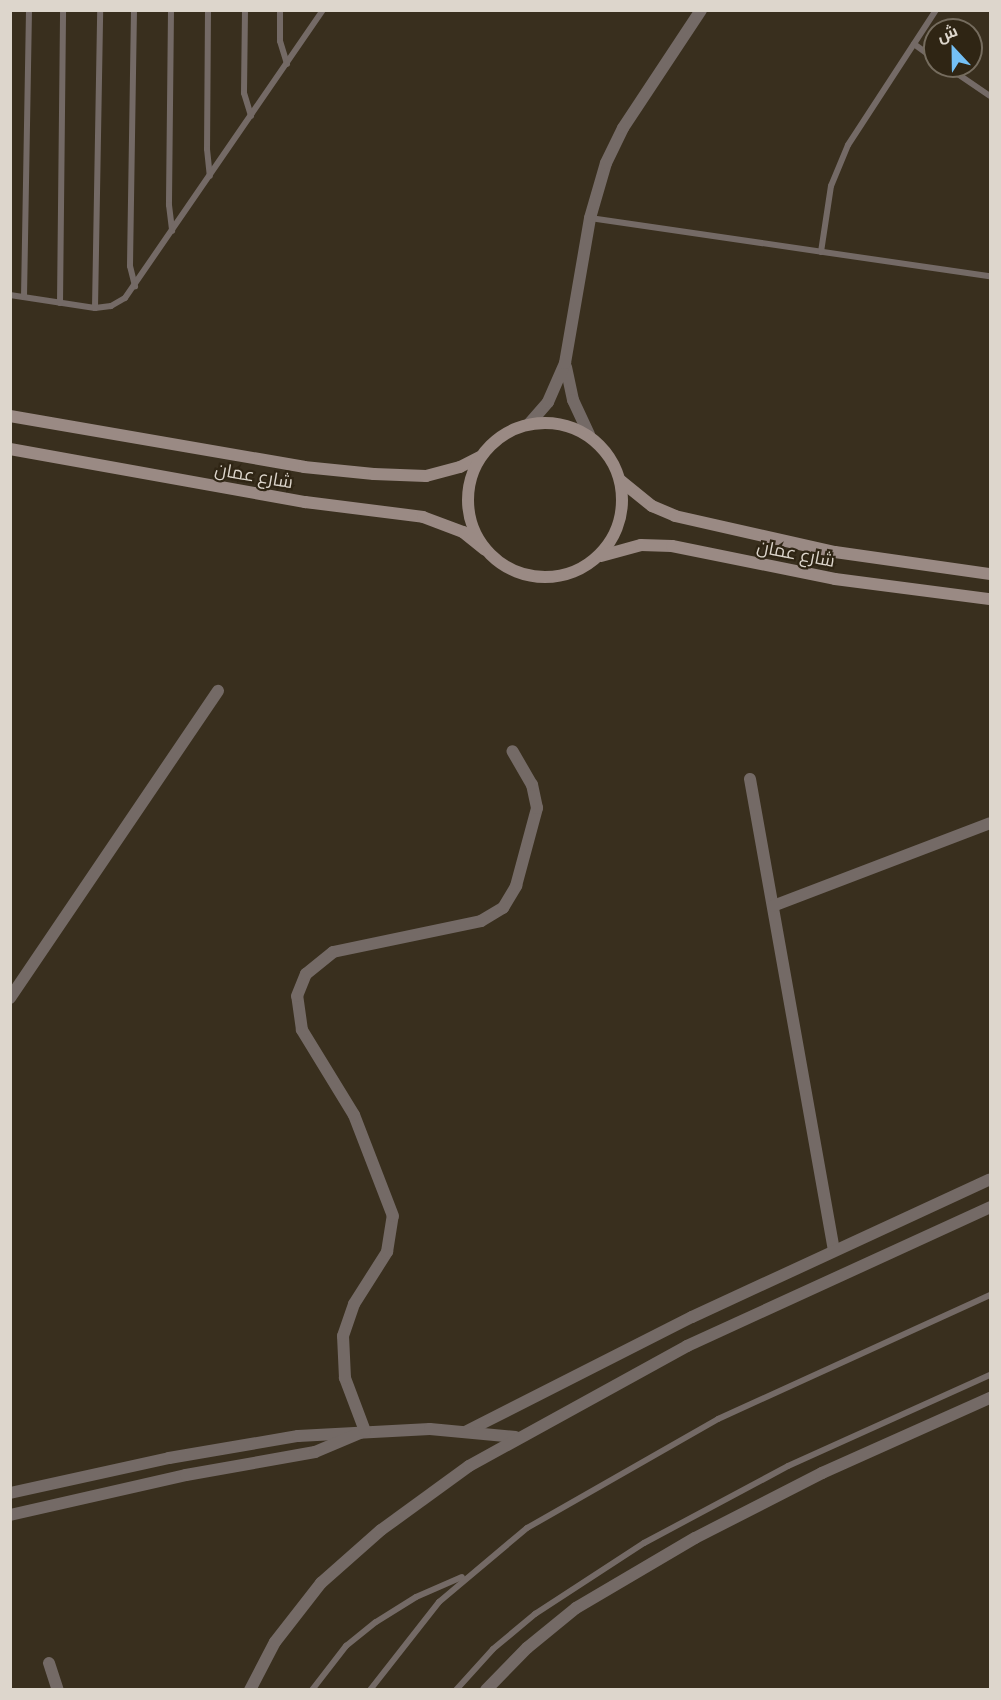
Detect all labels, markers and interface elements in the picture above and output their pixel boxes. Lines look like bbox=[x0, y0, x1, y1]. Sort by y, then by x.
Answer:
north arrow bbox=[923, 18, 983, 78]
text: ش bbox=[934, 21, 960, 45]
street label: شارع عمان bbox=[213, 457, 295, 493]
street label: شارع عمان bbox=[755, 535, 837, 571]

